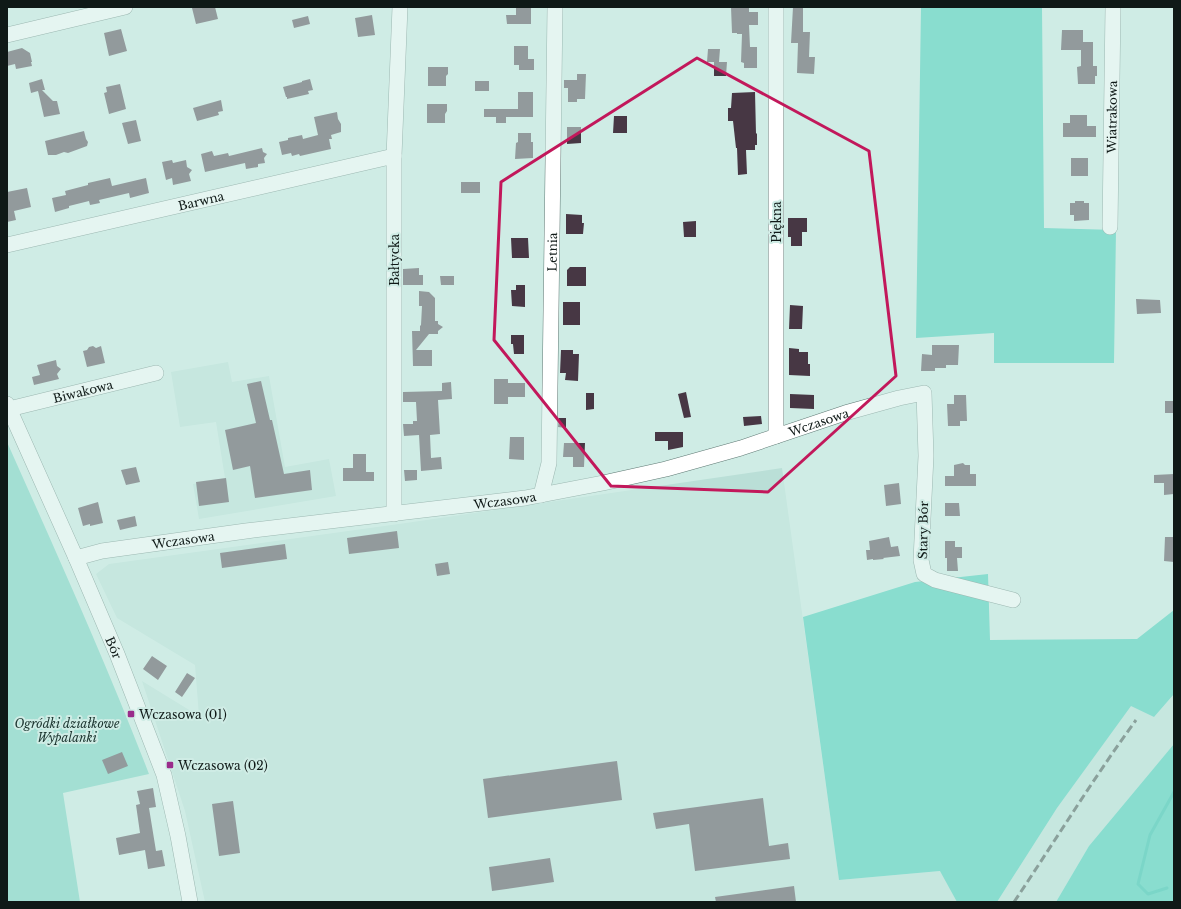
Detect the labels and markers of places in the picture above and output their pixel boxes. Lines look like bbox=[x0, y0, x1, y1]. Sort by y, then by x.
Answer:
place label: Wczasowa (01) bbox=[138, 707, 227, 722]
marker: Wczasowa (01) bbox=[126, 709, 136, 719]
place label: Wczasowa (02) bbox=[177, 758, 268, 773]
marker: Wczasowa (02) bbox=[165, 760, 175, 770]

